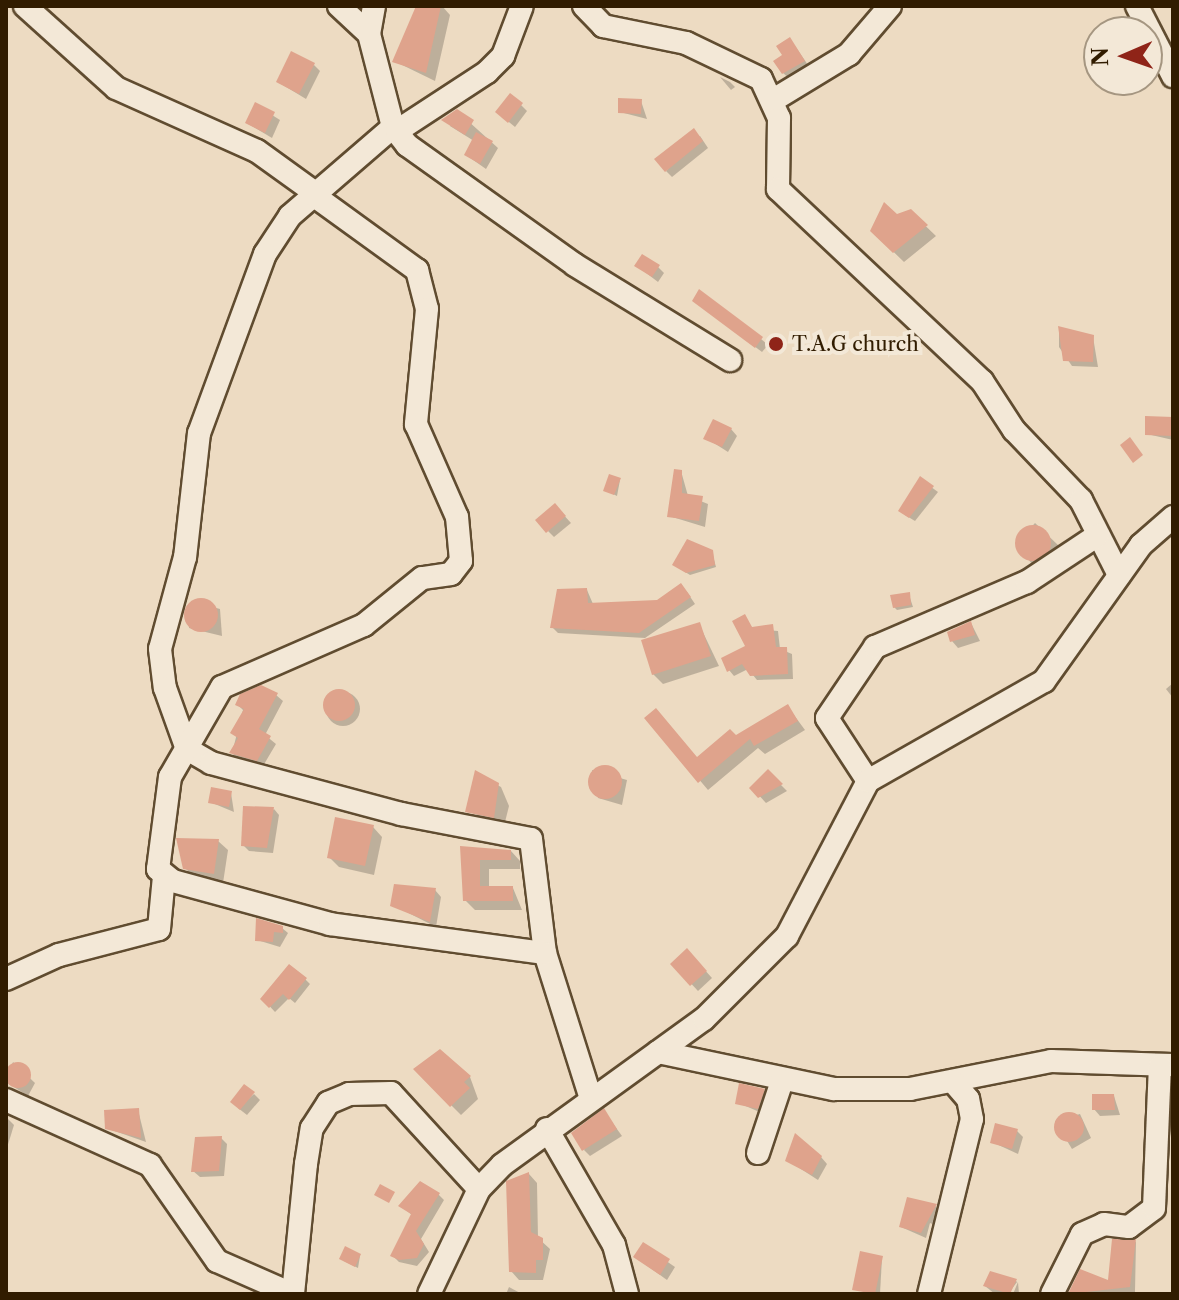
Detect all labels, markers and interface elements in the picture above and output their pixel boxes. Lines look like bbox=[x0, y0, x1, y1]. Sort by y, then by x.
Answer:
north arrow bbox=[1083, 16, 1163, 96]
text: N bbox=[1087, 47, 1114, 67]
place label: T.A.G church bbox=[792, 332, 919, 356]
marker: T.A.G church bbox=[767, 335, 785, 353]

